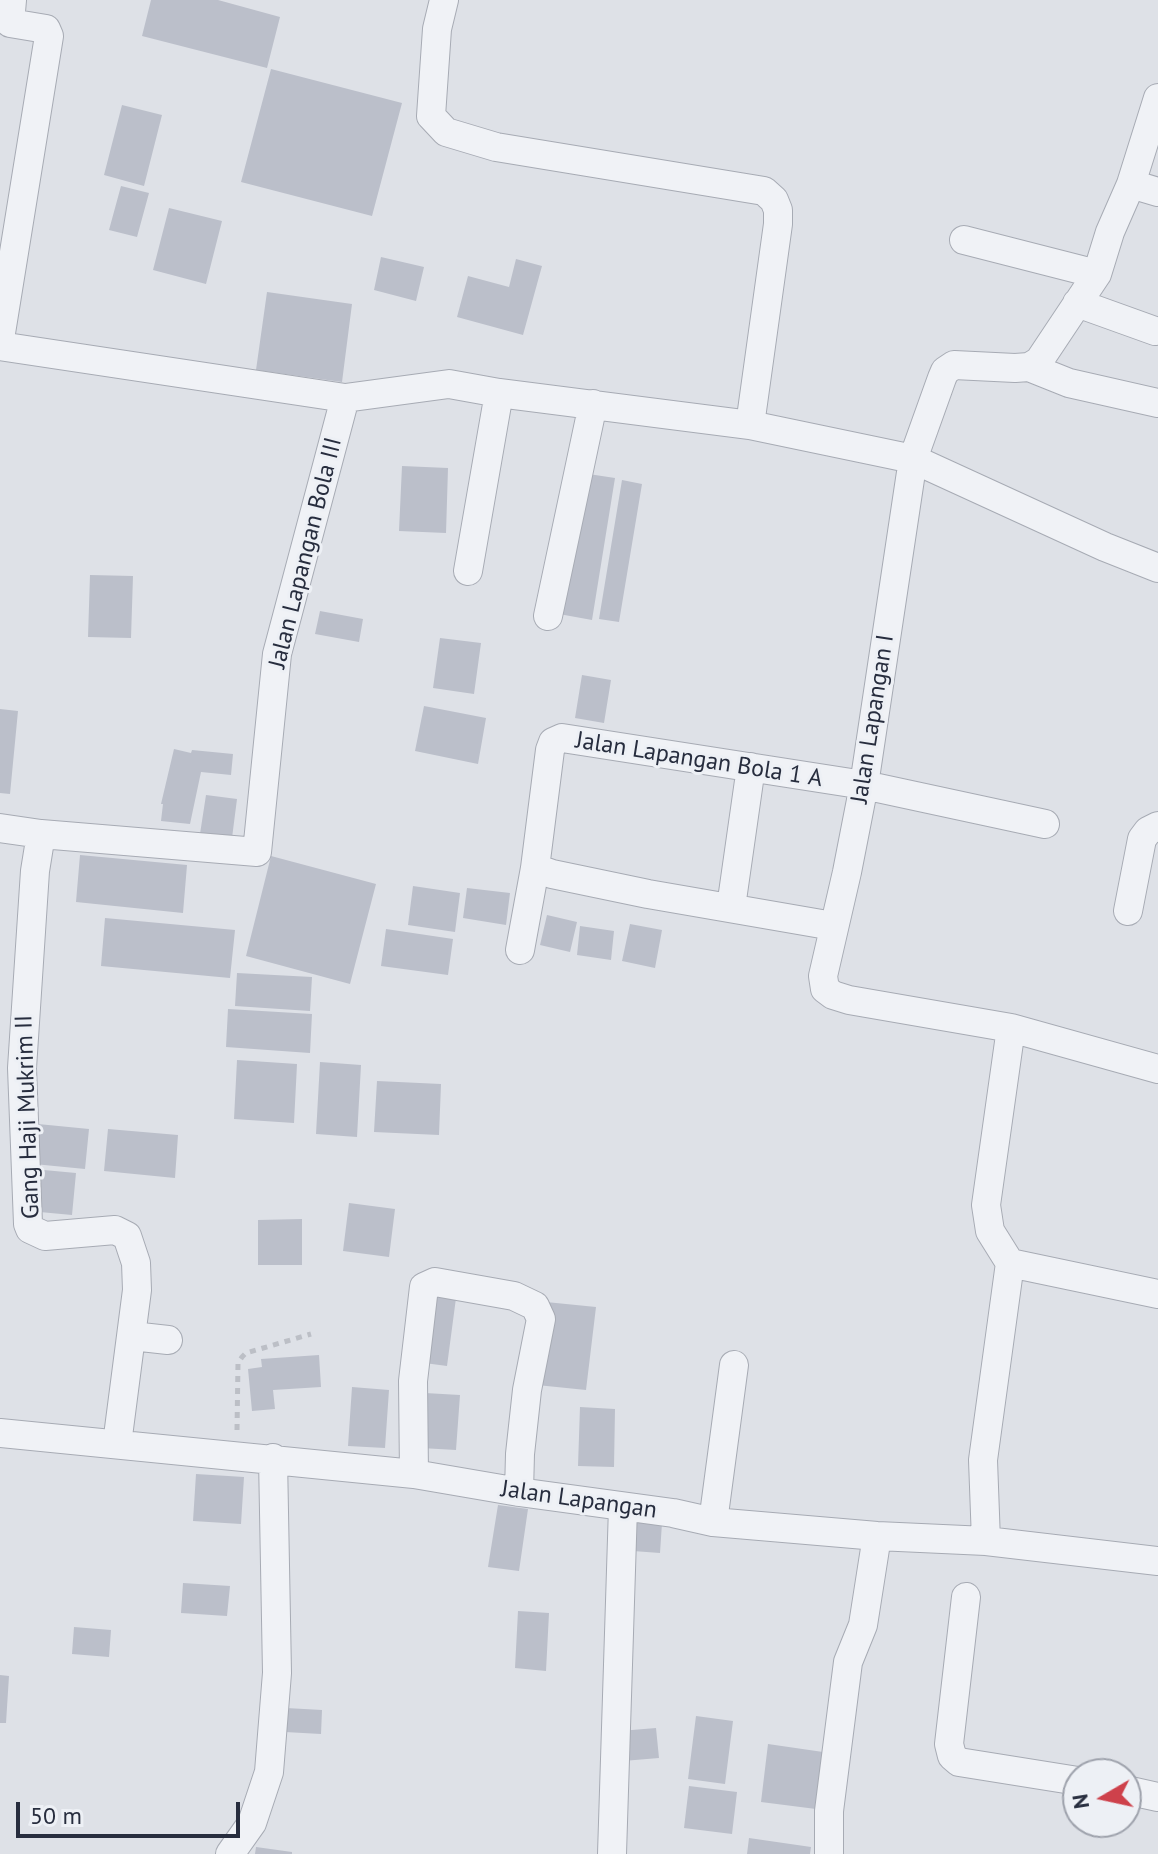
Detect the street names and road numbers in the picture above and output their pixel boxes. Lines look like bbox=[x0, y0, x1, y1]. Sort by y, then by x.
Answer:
street label: Jalan Lapangan Bola III bbox=[263, 435, 349, 671]
street label: Jalan Lapangan I bbox=[845, 633, 901, 805]
street label: Jalan Lapangan Bola 1 A bbox=[574, 726, 824, 794]
street label: Gang Haji Mukrim II bbox=[10, 1014, 46, 1220]
street label: Jalan Lapangan bbox=[499, 1475, 659, 1525]

